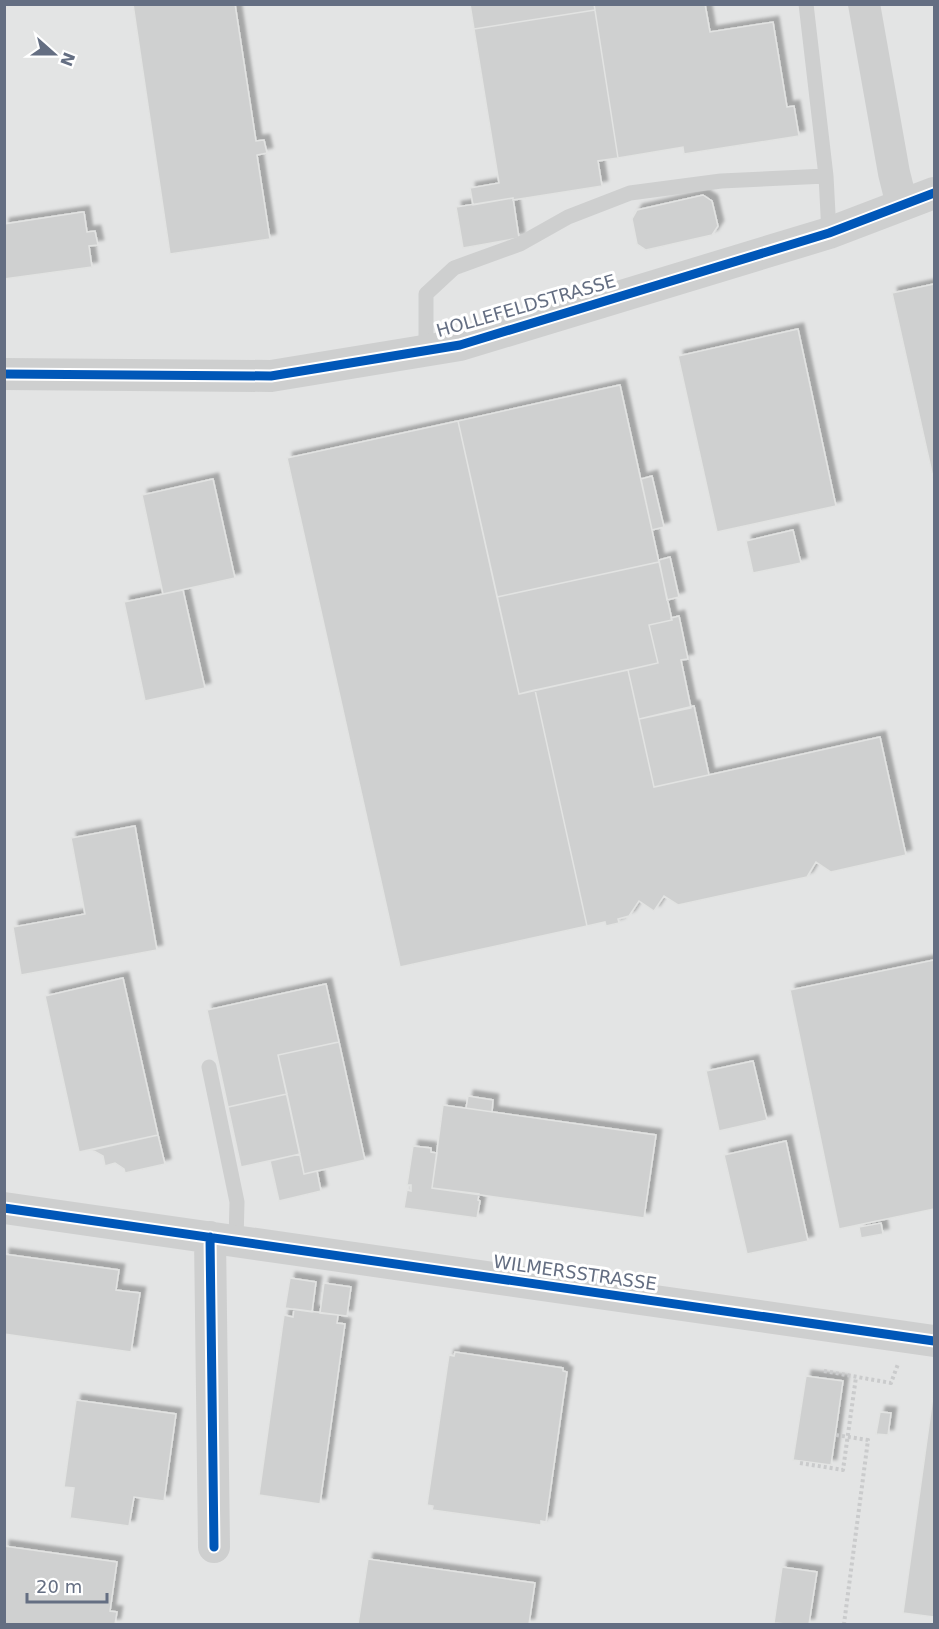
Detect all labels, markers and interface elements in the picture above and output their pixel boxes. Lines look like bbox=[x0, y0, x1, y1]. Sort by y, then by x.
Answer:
north arrow bbox=[24, 24, 84, 84]
text: N bbox=[56, 50, 79, 69]
street label: HOLLEFELDSTRASSE bbox=[434, 270, 618, 341]
street label: WILMERSSTRASSE bbox=[492, 1251, 658, 1294]
scale bar bbox=[27, 1566, 106, 1604]
text: 20 m bbox=[36, 1576, 82, 1597]

